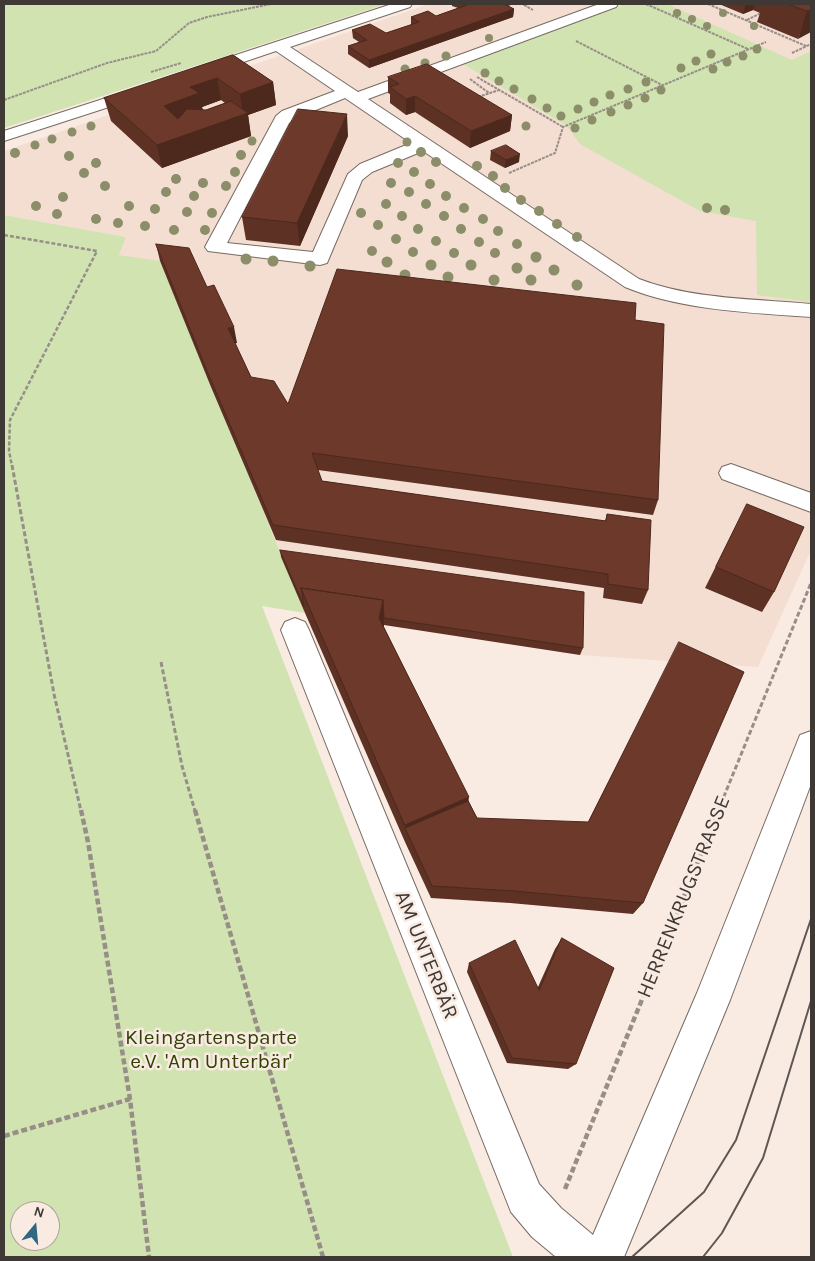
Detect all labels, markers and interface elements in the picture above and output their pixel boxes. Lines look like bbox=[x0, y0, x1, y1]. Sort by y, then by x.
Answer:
street label: HERRENKRUGSTRASSE bbox=[632, 792, 736, 1002]
street label: AM UNTERBÄR bbox=[389, 887, 463, 1023]
park label: Kleingartensparte e.V. 'Am Unterbär' bbox=[125, 1025, 297, 1075]
north arrow bbox=[10, 1201, 60, 1251]
text: N bbox=[32, 1203, 47, 1222]

